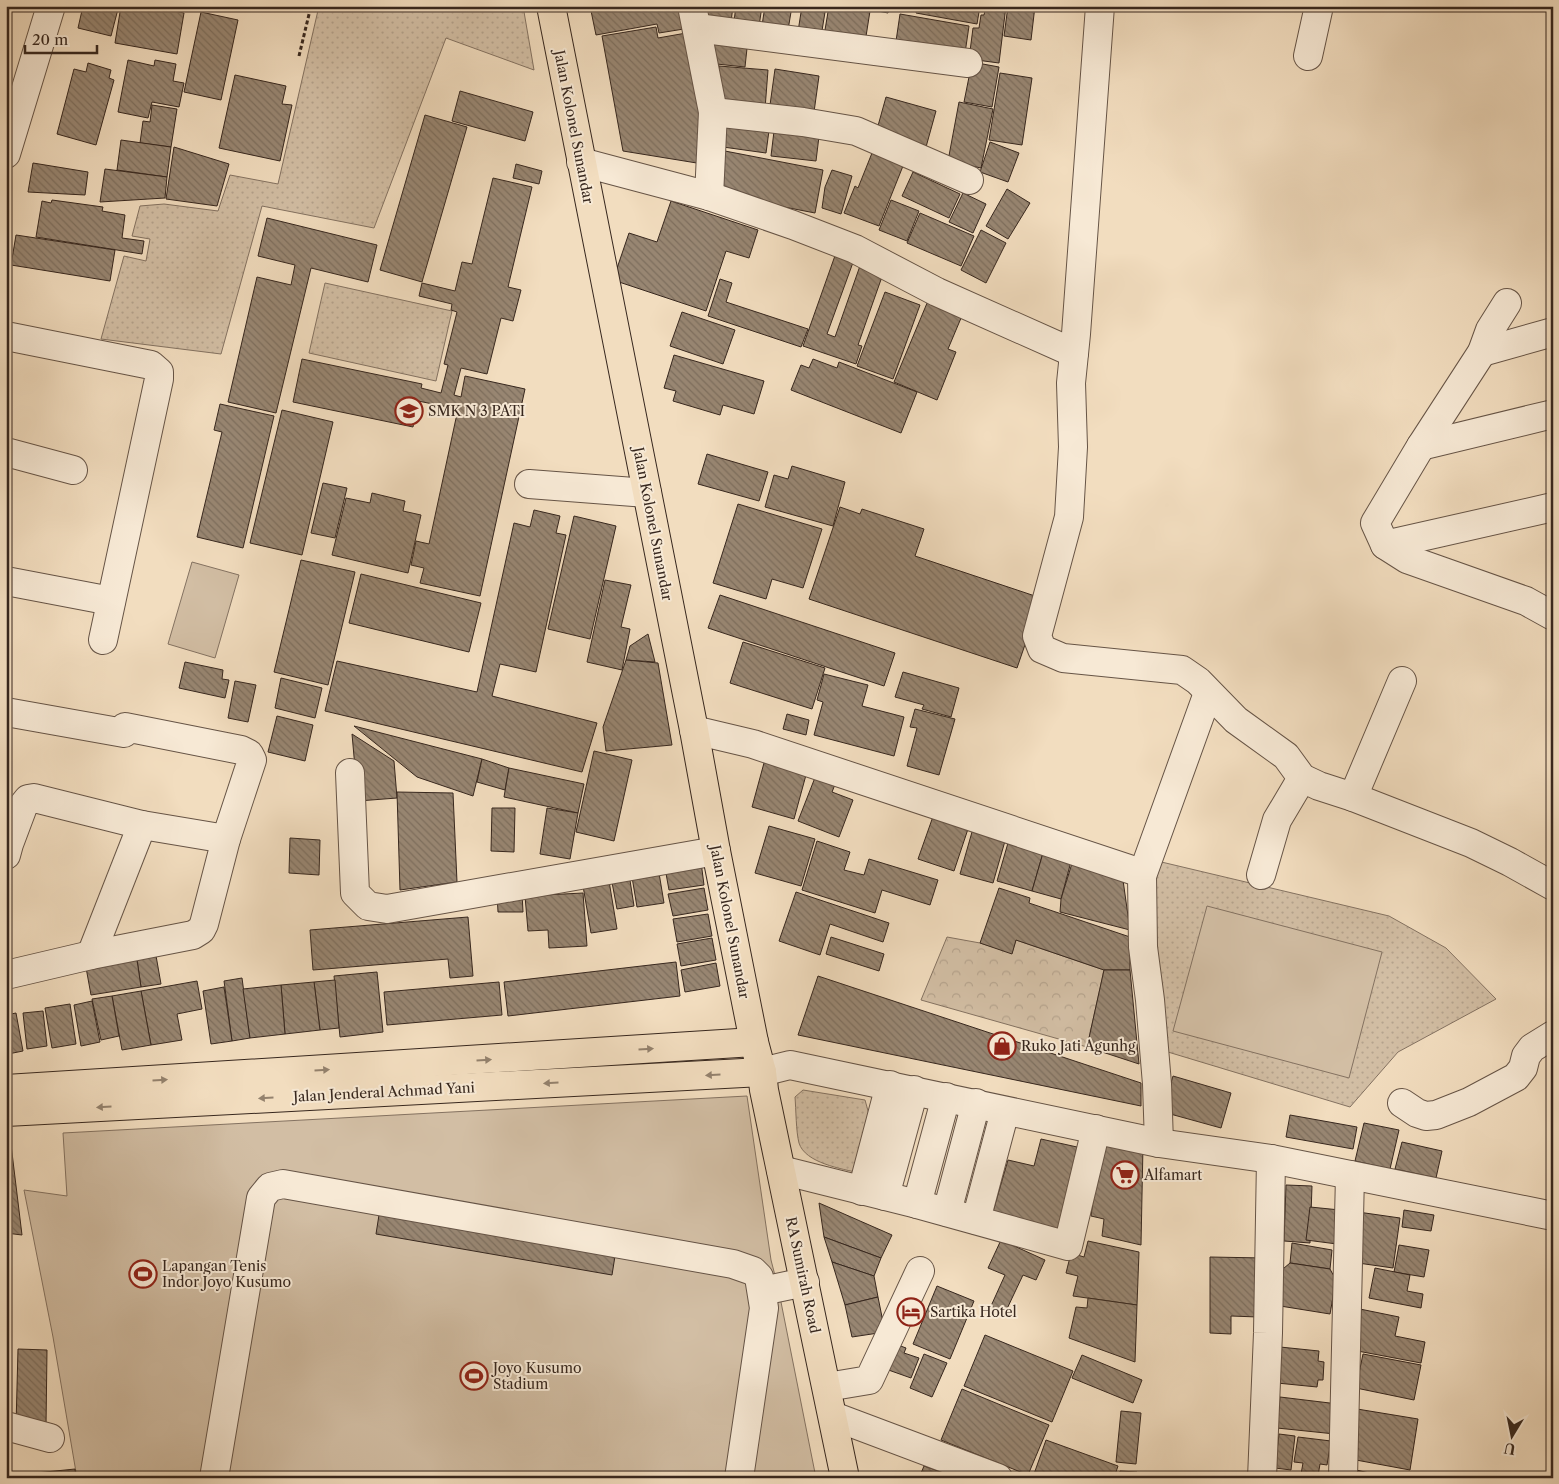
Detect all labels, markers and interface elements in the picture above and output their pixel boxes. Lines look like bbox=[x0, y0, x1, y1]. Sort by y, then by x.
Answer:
scale bar bbox=[25, 22, 98, 54]
text: 20 m bbox=[32, 30, 68, 49]
street label: Jalan Kolonel Sunandar bbox=[550, 47, 598, 205]
school or university icon: SMK N 3 PATI bbox=[394, 396, 424, 426]
place label: SMK N 3 PATI bbox=[428, 402, 525, 420]
street label: Jalan Kolonel Sunandar bbox=[629, 444, 677, 602]
street label: Jalan Kolonel Sunandar bbox=[706, 842, 754, 1000]
shop icon: Ruko Jati Agunhg bbox=[987, 1031, 1017, 1061]
place label: Ruko Jati Agunhg bbox=[1021, 1037, 1136, 1055]
one-way arrow bbox=[639, 1045, 655, 1053]
one-way arrow bbox=[476, 1055, 492, 1063]
one-way arrow bbox=[314, 1065, 330, 1073]
one-way arrow bbox=[705, 1071, 721, 1079]
one-way arrow bbox=[152, 1075, 168, 1083]
street label: Jalan Jenderal Achmad Yani bbox=[291, 1078, 475, 1106]
one-way arrow bbox=[543, 1080, 559, 1088]
one-way arrow bbox=[258, 1095, 274, 1103]
one-way arrow bbox=[96, 1103, 112, 1111]
supermarket icon: Alfamart bbox=[1110, 1160, 1140, 1190]
place label: Alfamart bbox=[1143, 1166, 1202, 1184]
street label: RA Sumirah Road bbox=[782, 1215, 824, 1335]
place label: Lapangan Tenis Indor Joyo Kusumo bbox=[162, 1257, 291, 1291]
sports icon: Lapangan Tenis Indor Joyo Kusumo bbox=[128, 1259, 158, 1289]
hotel icon: Sartika Hotel bbox=[896, 1297, 926, 1327]
place label: Sartika Hotel bbox=[930, 1303, 1017, 1321]
place label: Joyo Kusumo Stadium bbox=[491, 1359, 582, 1393]
sports icon: Joyo Kusumo Stadium bbox=[459, 1361, 489, 1391]
north arrow bbox=[1486, 1412, 1536, 1462]
text: U bbox=[1502, 1439, 1517, 1459]

